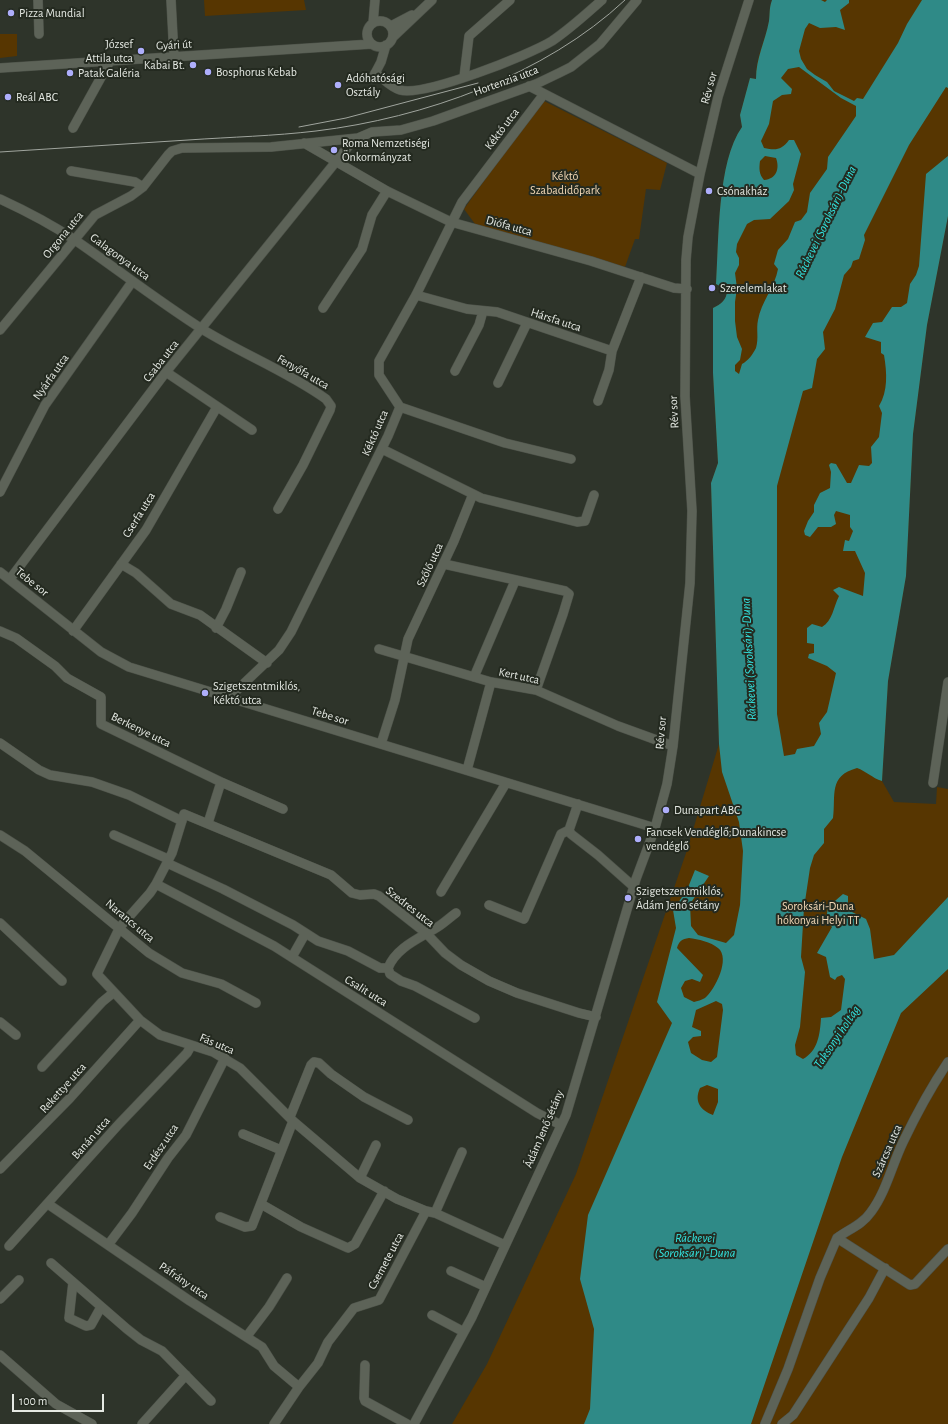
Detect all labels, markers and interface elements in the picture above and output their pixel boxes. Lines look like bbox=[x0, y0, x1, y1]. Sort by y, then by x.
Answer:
place label: Pizza Mundial bbox=[19, 6, 85, 20]
marker: Pizza Mundial bbox=[6, 8, 16, 18]
place label: József Attila utca bbox=[85, 37, 133, 65]
street label: Gyári út bbox=[156, 37, 192, 53]
marker: József Attila utca bbox=[136, 46, 146, 56]
place label: Kabai Bt. bbox=[144, 58, 185, 72]
marker: Kabai Bt. bbox=[188, 60, 198, 70]
street label: Hortenzia utca bbox=[471, 63, 541, 99]
place label: Bosphorus Kebab bbox=[216, 65, 297, 79]
place label: Patak Galéria bbox=[78, 66, 140, 80]
marker: Bosphorus Kebab bbox=[203, 67, 213, 77]
marker: Patak Galéria bbox=[65, 68, 75, 78]
street label: Rév sor bbox=[698, 70, 720, 106]
place label: Adóhatósági Osztály bbox=[346, 71, 405, 99]
marker: Adóhatósági Osztály bbox=[333, 80, 343, 90]
place label: Reál ABC bbox=[16, 90, 58, 104]
marker: Reál ABC bbox=[3, 92, 13, 102]
street label: Kéktó utca bbox=[482, 105, 522, 153]
place label: Roma Nemzetiségi Önkormányzat bbox=[342, 136, 430, 164]
marker: Roma Nemzetiségi Önkormányzat bbox=[329, 145, 339, 155]
water label: Ráckevei (Soroksári)-Duna bbox=[792, 163, 860, 281]
park label: Kéktó Szabadidőpark bbox=[530, 169, 600, 197]
place label: Csónakház bbox=[717, 184, 767, 198]
marker: Csónakház bbox=[704, 186, 714, 196]
street label: Orgona utca bbox=[40, 208, 86, 262]
street label: Diófa utca bbox=[484, 213, 534, 239]
street label: Galagonya utca bbox=[87, 230, 153, 284]
place label: Szerelemlakat bbox=[720, 281, 787, 295]
marker: Szerelemlakat bbox=[707, 283, 717, 293]
street label: Hársfa utca bbox=[529, 305, 583, 335]
street label: Csaba utca bbox=[140, 337, 182, 385]
street label: Nyárfa utca bbox=[30, 351, 72, 403]
street label: Fenyőfa utca bbox=[274, 351, 332, 393]
street label: Rév sor bbox=[666, 395, 682, 429]
street label: Kéktó utca bbox=[359, 408, 391, 458]
street label: Cserfa utca bbox=[119, 490, 159, 540]
street label: Szőlő utca bbox=[414, 541, 446, 589]
street label: Tebe sor bbox=[13, 564, 51, 600]
water label: Ráckevei (Soroksári)-Duna bbox=[738, 597, 760, 721]
street label: Kert utca bbox=[497, 665, 541, 687]
place label: Szigetszentmiklós, Kéktó utca bbox=[213, 679, 300, 707]
marker: Szigetszentmiklós, Kéktó utca bbox=[200, 688, 210, 698]
street label: Tebe sor bbox=[310, 704, 350, 728]
street label: Berkenye utca bbox=[109, 709, 173, 751]
street label: Rév sor bbox=[652, 716, 670, 750]
place label: Dunapart ABC bbox=[674, 803, 740, 817]
marker: Dunapart ABC bbox=[661, 805, 671, 815]
place label: Fancsek Vendéglő;Dunakincse vendéglő bbox=[646, 825, 786, 853]
marker: Fancsek Vendéglő;Dunakincse vendéglő bbox=[633, 834, 643, 844]
street label: Szedres utca bbox=[383, 884, 437, 930]
place label: Szigetszentmiklós, Ádám Jenő sétány bbox=[636, 884, 723, 912]
marker: Szigetszentmiklós, Ádám Jenő sétány bbox=[623, 893, 633, 903]
street label: Narancs utca bbox=[103, 896, 157, 946]
park label: Soroksári-Duna hókonyai Helyi TT bbox=[777, 899, 859, 927]
street label: Csalit utca bbox=[342, 972, 390, 1010]
water label: Taksonyi holtág bbox=[810, 1003, 864, 1071]
street label: Fás utca bbox=[197, 1030, 237, 1058]
street label: Rekettye utca bbox=[37, 1060, 89, 1116]
street label: Ádám Jenő sétány bbox=[521, 1088, 567, 1170]
street label: Banán utca bbox=[69, 1114, 113, 1162]
street label: Erdész utca bbox=[140, 1121, 182, 1173]
street label: Szárcsa utca bbox=[869, 1122, 905, 1180]
street label: Csemete utca bbox=[365, 1230, 407, 1292]
water label: Ráckevei (Soroksári)-Duna bbox=[655, 1230, 735, 1261]
street label: Páfrány utca bbox=[156, 1259, 212, 1303]
scale bar bbox=[14, 1386, 106, 1412]
text: 100 m bbox=[19, 1395, 47, 1407]

